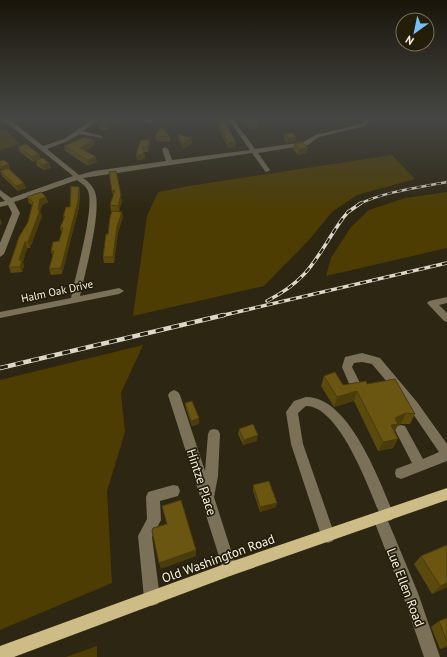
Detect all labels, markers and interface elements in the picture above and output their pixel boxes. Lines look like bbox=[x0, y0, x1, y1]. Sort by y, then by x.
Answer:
north arrow bbox=[395, 12, 435, 52]
text: N bbox=[403, 33, 416, 48]
street label: Halm Oak Drive bbox=[20, 276, 95, 305]
street label: Hintze Place bbox=[183, 447, 220, 518]
street label: Old Washington Road bbox=[159, 530, 277, 587]
street label: Lue Ellen Road bbox=[383, 545, 428, 629]

